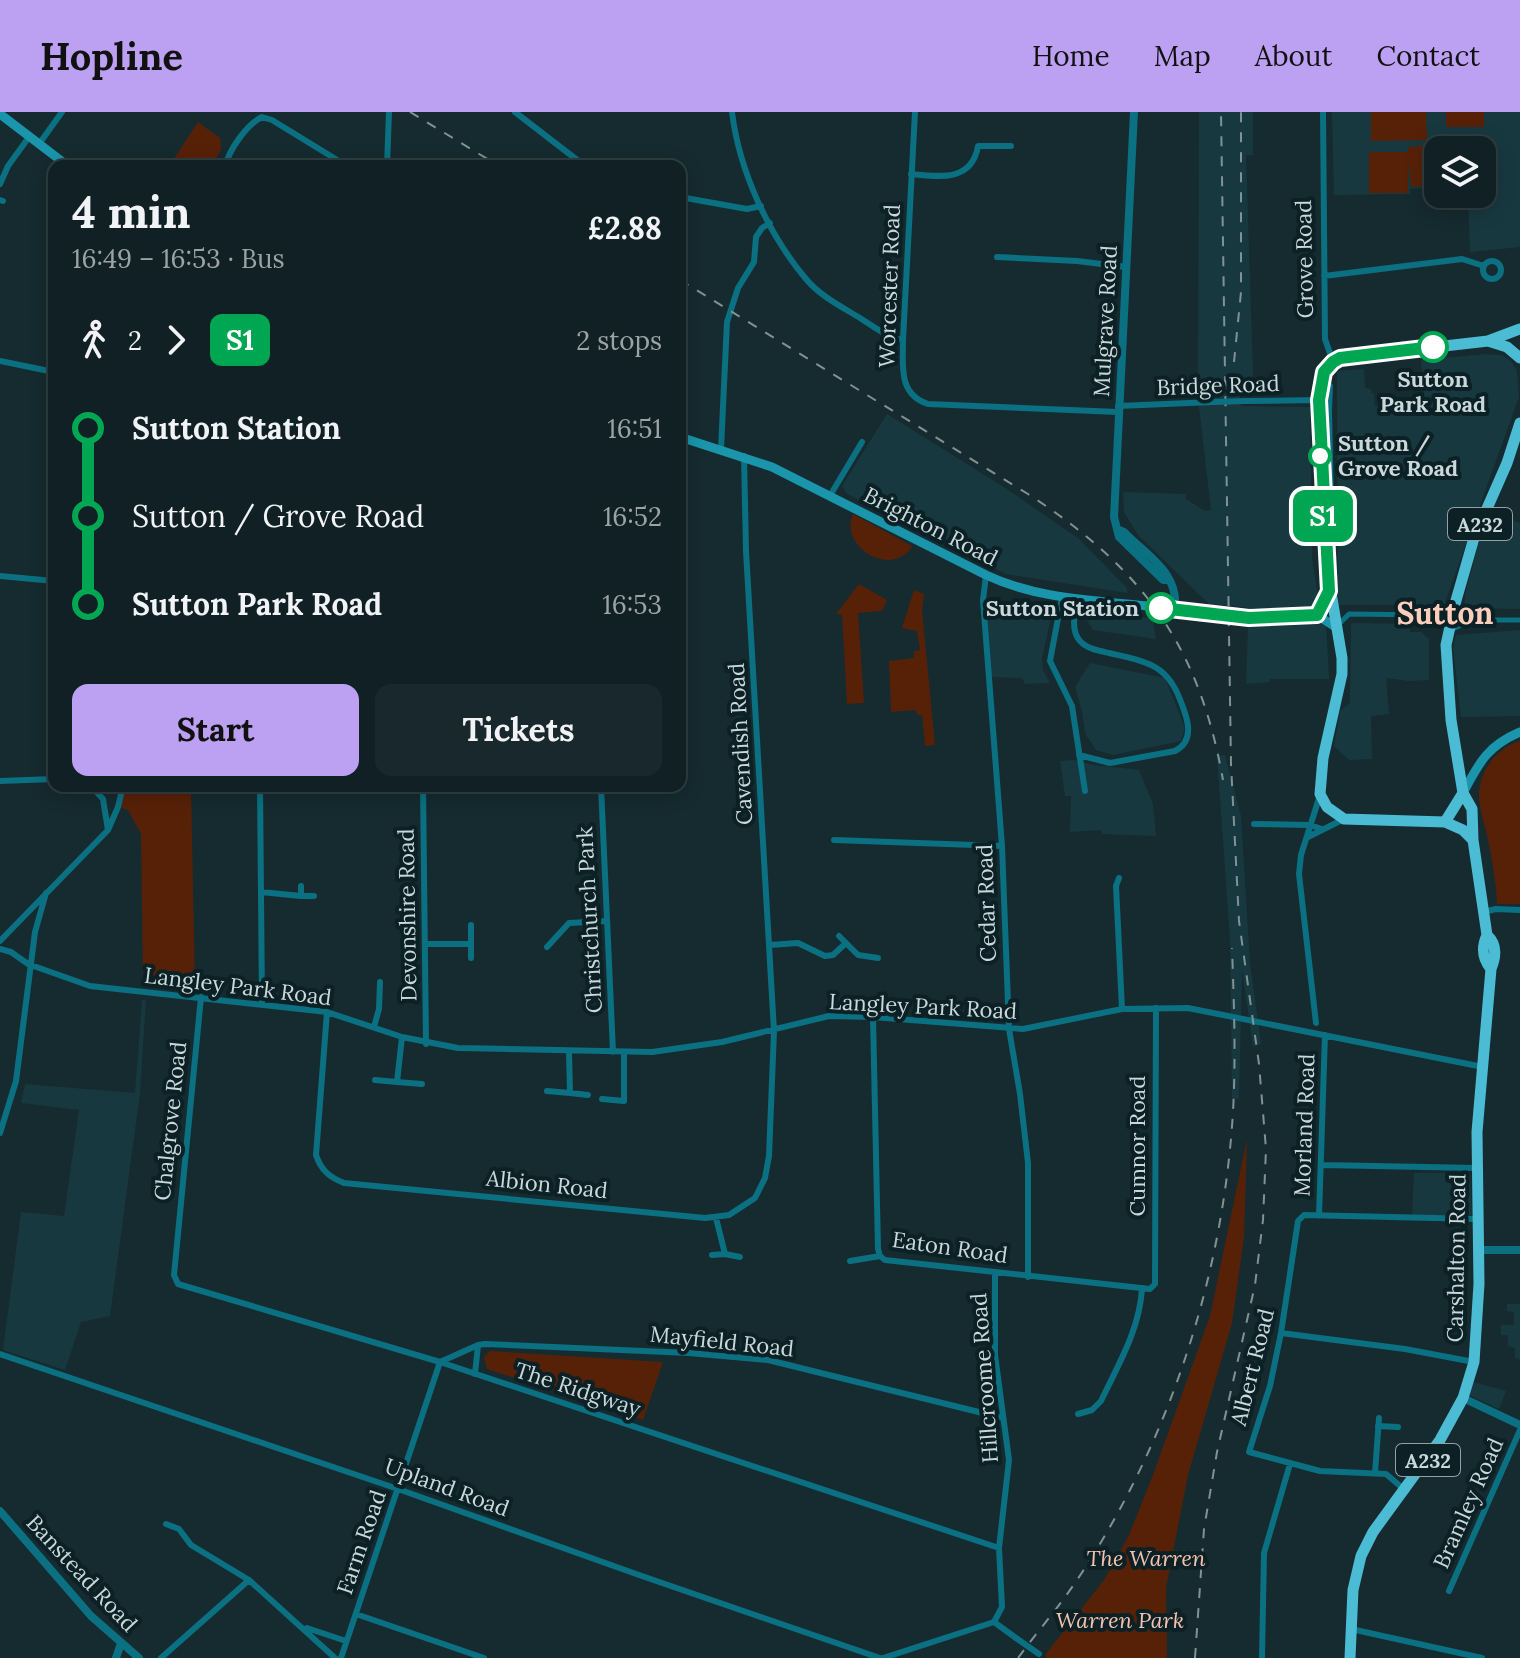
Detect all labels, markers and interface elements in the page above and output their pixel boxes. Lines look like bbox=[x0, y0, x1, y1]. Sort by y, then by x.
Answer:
text: Hopline bbox=[40, 32, 183, 80]
text: Home bbox=[1032, 38, 1110, 74]
text: Map bbox=[1154, 38, 1211, 74]
text: About bbox=[1255, 38, 1332, 74]
text: Contact bbox=[1376, 38, 1480, 74]
map controls bbox=[1424, 136, 1496, 208]
button: layers bbox=[1424, 136, 1496, 208]
text: 4 min bbox=[72, 184, 191, 240]
street label: Grove Road bbox=[1289, 199, 1319, 319]
street label: Worcester Road bbox=[872, 204, 906, 368]
text: £2.88 bbox=[588, 209, 662, 247]
text: 16:49 – 16:53 · Bus bbox=[72, 242, 285, 275]
street label: Mulgrave Road bbox=[1087, 245, 1123, 397]
icon: walk bbox=[72, 318, 116, 362]
icon: forward bbox=[154, 318, 198, 362]
text: S1 bbox=[226, 322, 254, 358]
text: 2 bbox=[128, 324, 142, 357]
text: 2 stops bbox=[576, 324, 662, 357]
marker: Sutton Park Road bbox=[1418, 332, 1448, 362]
place label: Sutton Park Road bbox=[1380, 365, 1486, 418]
street label: Bridge Road bbox=[1156, 369, 1280, 401]
text: Sutton Station bbox=[132, 409, 341, 447]
text: 16:51 bbox=[607, 412, 662, 445]
place label: Sutton / Grove Road bbox=[1338, 429, 1458, 482]
marker: Sutton / Grove Road bbox=[1309, 445, 1331, 467]
street label: Brighton Road bbox=[859, 480, 1003, 572]
line badge: S1 bbox=[1287, 490, 1359, 542]
text: Sutton / Grove Road bbox=[132, 497, 424, 535]
text: S1 bbox=[1309, 498, 1337, 534]
text: 16:52 bbox=[603, 500, 662, 533]
road number: A232 bbox=[1448, 508, 1512, 540]
text: Sutton Park Road bbox=[132, 585, 382, 623]
text: 16:53 bbox=[602, 588, 662, 621]
marker: Sutton Station bbox=[1146, 593, 1176, 623]
place label: Sutton Station bbox=[986, 594, 1139, 622]
district label: Sutton bbox=[1396, 594, 1494, 632]
street label: Cavendish Road bbox=[722, 662, 758, 826]
button: Start bbox=[72, 684, 359, 776]
button: Tickets bbox=[375, 684, 662, 776]
street label: Christchurch Park bbox=[570, 826, 608, 1014]
street label: Devonshire Road bbox=[391, 828, 423, 1002]
street label: Cedar Road bbox=[970, 844, 1002, 962]
street label: Langley Park Road bbox=[143, 961, 333, 1011]
street label: Langley Park Road bbox=[828, 987, 1018, 1025]
street label: Chalgrove Road bbox=[148, 1040, 192, 1202]
street label: Morland Road bbox=[1288, 1053, 1320, 1197]
street label: Cumnor Road bbox=[1123, 1076, 1151, 1216]
street label: Albion Road bbox=[484, 1164, 609, 1204]
street label: Carshalton Road bbox=[1441, 1174, 1471, 1342]
street label: Eaton Road bbox=[890, 1225, 1010, 1269]
street label: Hillcroome Road bbox=[964, 1292, 1004, 1464]
street label: Albert Road bbox=[1224, 1306, 1280, 1429]
street label: Mayfield Road bbox=[649, 1320, 795, 1362]
street label: The Ridgway bbox=[512, 1355, 645, 1423]
street label: Bramley Road bbox=[1427, 1433, 1509, 1573]
road number: A232 bbox=[1396, 1444, 1460, 1476]
street label: Upland Road bbox=[381, 1452, 513, 1522]
street label: Farm Road bbox=[330, 1486, 392, 1598]
street label: Banstead Road bbox=[21, 1508, 143, 1638]
park label: The Warren bbox=[1086, 1544, 1206, 1572]
park label: Warren Park bbox=[1056, 1606, 1184, 1634]

